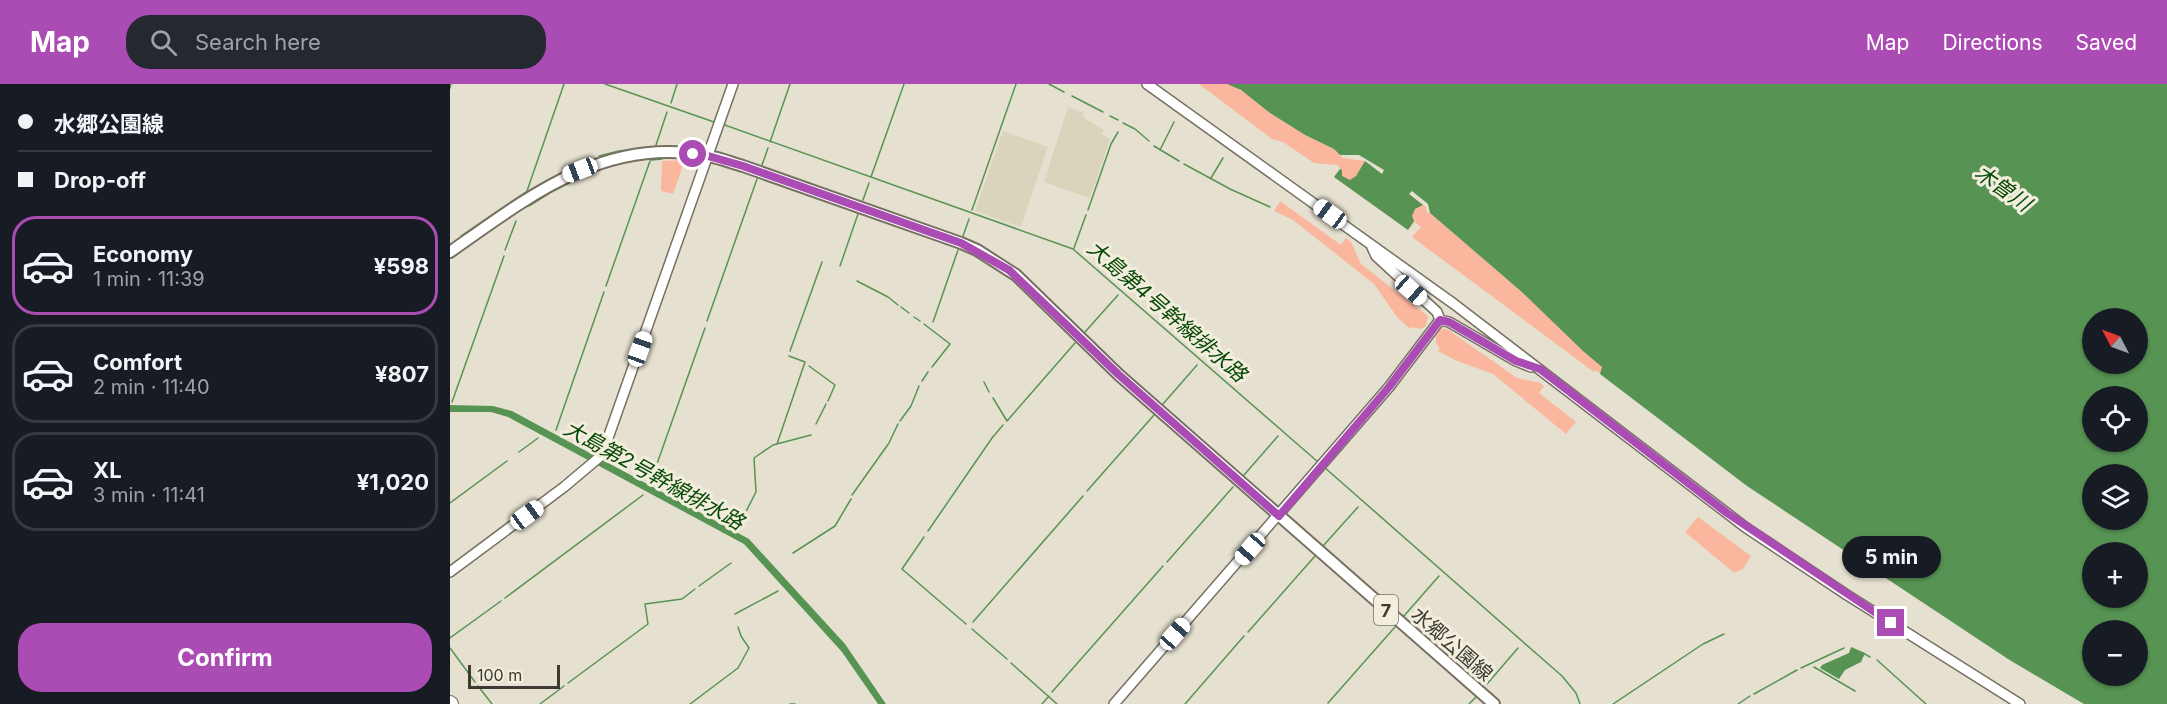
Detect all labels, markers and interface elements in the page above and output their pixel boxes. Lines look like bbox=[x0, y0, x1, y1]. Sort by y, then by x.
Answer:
search box bbox=[126, 15, 546, 69]
text: Map bbox=[30, 25, 90, 59]
icon: search bbox=[147, 26, 180, 59]
text: Search here bbox=[195, 29, 321, 55]
text: Map bbox=[1866, 30, 1909, 55]
text: Directions bbox=[1942, 30, 2043, 55]
text: Saved bbox=[2076, 30, 2137, 55]
text: 水郷公園線 bbox=[54, 111, 164, 137]
route start bbox=[679, 140, 706, 167]
car bbox=[560, 155, 600, 185]
water label: 木曽川 bbox=[1970, 160, 2038, 217]
text: Drop-off bbox=[54, 167, 146, 193]
car bbox=[1310, 196, 1350, 232]
water label: 大島第4号幹線排水路 bbox=[1082, 235, 1253, 388]
icon: car bbox=[21, 239, 75, 293]
text: Economy bbox=[93, 241, 193, 267]
text: ¥598 bbox=[374, 253, 429, 279]
text: 1 min · 11:39 bbox=[93, 267, 205, 291]
car bbox=[1392, 271, 1430, 309]
north arrow bbox=[2082, 308, 2148, 374]
map controls bbox=[2082, 308, 2148, 686]
car bbox=[625, 329, 655, 369]
icon: car bbox=[21, 347, 75, 401]
text: Comfort bbox=[93, 349, 182, 375]
text: ¥807 bbox=[375, 361, 429, 387]
text: 2 min · 11:40 bbox=[93, 375, 210, 399]
button: locate bbox=[2082, 386, 2148, 452]
water label: 大島第2号幹線排水路 bbox=[560, 415, 750, 536]
icon: car bbox=[21, 455, 75, 509]
text: XL bbox=[93, 457, 122, 483]
button: layers bbox=[2082, 464, 2148, 530]
text: ¥1,020 bbox=[357, 469, 429, 495]
text: 3 min · 11:41 bbox=[93, 483, 205, 507]
car bbox=[507, 497, 547, 533]
car bbox=[1231, 530, 1269, 568]
callout: 5 min bbox=[1842, 536, 1940, 578]
button: + bbox=[2082, 542, 2148, 608]
text: 5 min bbox=[1865, 545, 1918, 569]
road number: 7 bbox=[1374, 595, 1398, 625]
street label: 水郷公園線 bbox=[1406, 602, 1498, 686]
route end bbox=[1877, 609, 1904, 636]
car bbox=[1156, 615, 1194, 653]
button: − bbox=[2082, 620, 2148, 686]
button: Confirm bbox=[18, 623, 432, 692]
scale bar bbox=[468, 662, 560, 690]
text: 100 m bbox=[477, 665, 522, 685]

